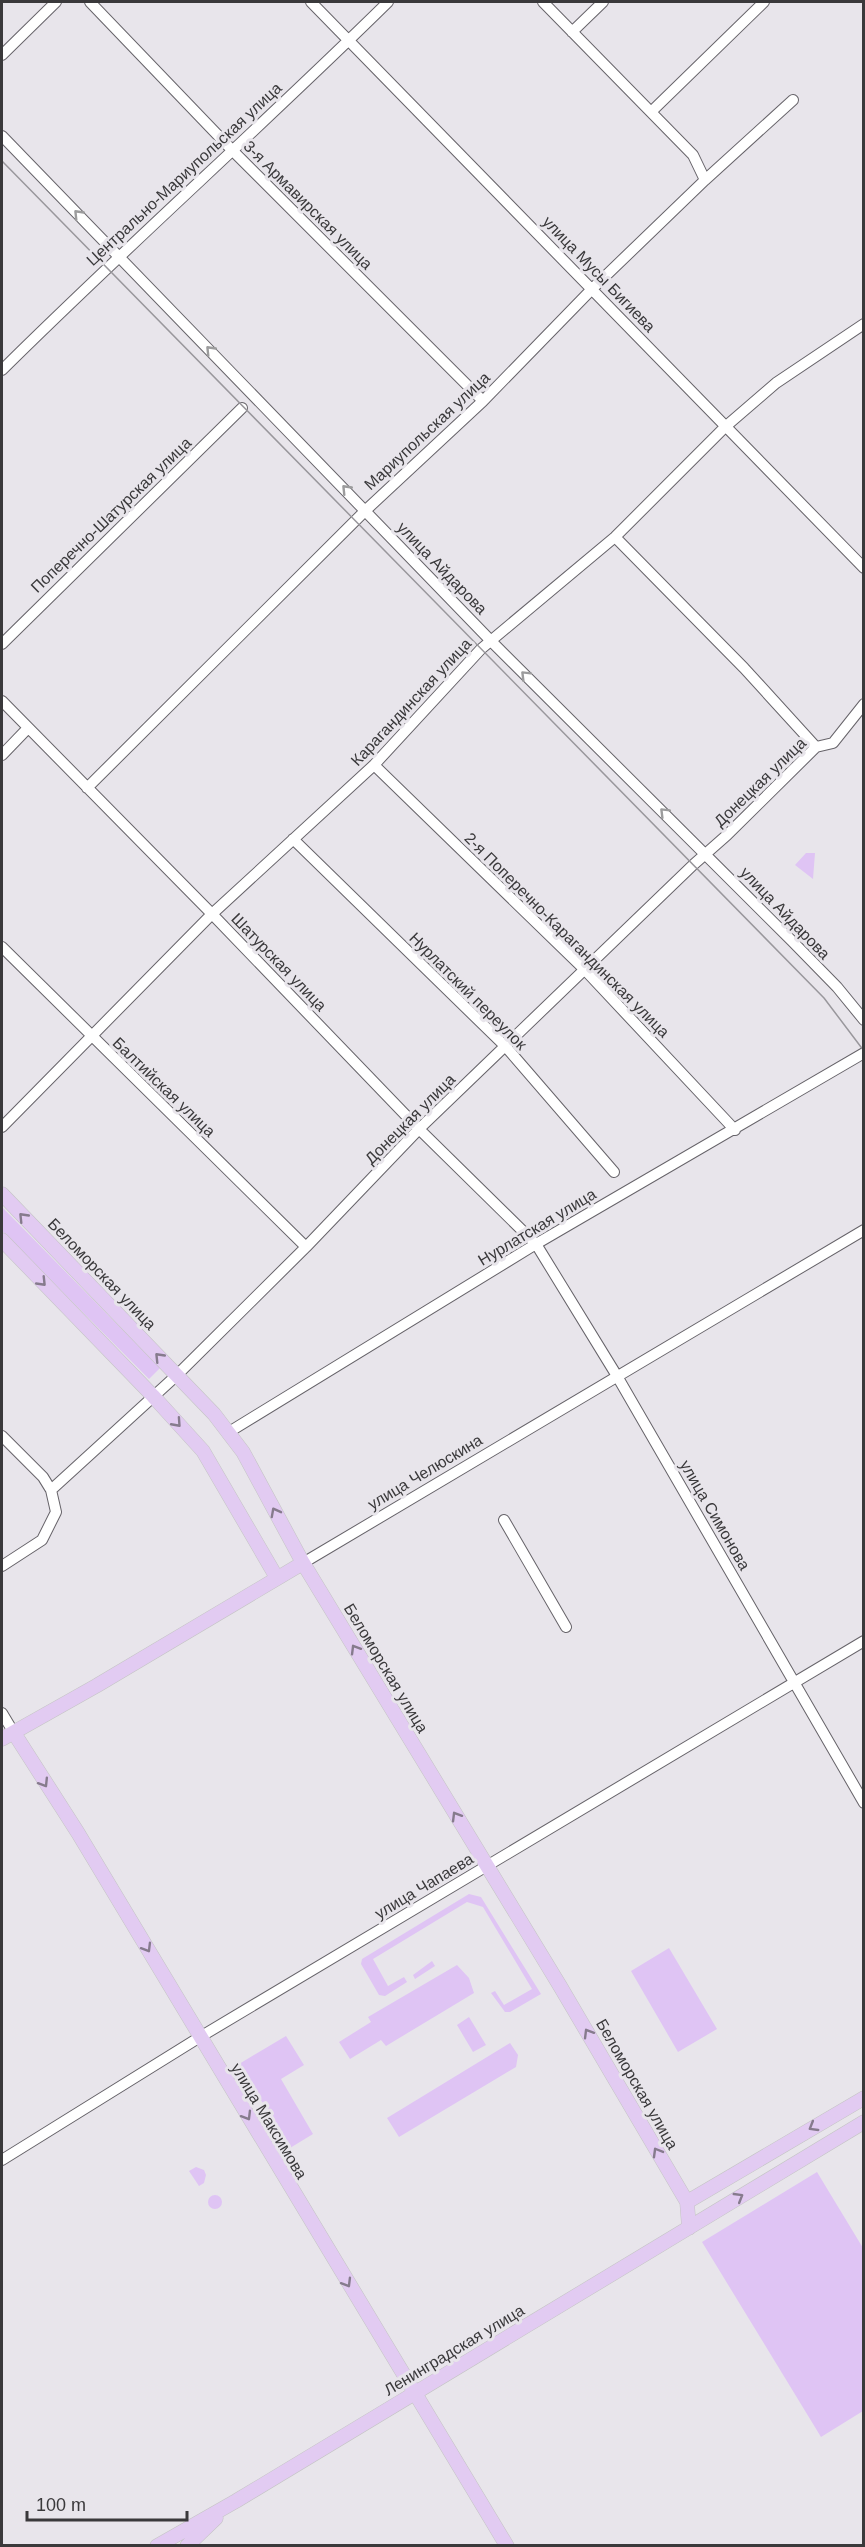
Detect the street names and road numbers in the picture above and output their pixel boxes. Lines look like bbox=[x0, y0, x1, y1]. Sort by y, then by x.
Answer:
street label: Центрально-Мариупольская улица bbox=[83, 79, 285, 269]
street label: 3-я Армавирская улица bbox=[240, 137, 376, 273]
street label: улица Мусы Бигиева bbox=[539, 213, 659, 335]
street label: Мариупольская улица bbox=[361, 369, 493, 493]
street label: Поперечно-Шатурская улица bbox=[28, 434, 194, 596]
street label: улица Айдарова bbox=[394, 518, 490, 618]
street label: Карагандинская улица bbox=[348, 635, 474, 769]
street label: Донецкая улица bbox=[711, 734, 809, 830]
street label: 2-я Поперечно-Карагандинская улица bbox=[461, 829, 673, 1041]
street label: улица Айдарова bbox=[737, 863, 833, 963]
street label: Шатурская улица bbox=[228, 910, 330, 1014]
street label: Нурлатский переулок bbox=[406, 929, 531, 1054]
street label: Балтийская улица bbox=[109, 1034, 219, 1140]
street label: Донецкая улица bbox=[362, 1070, 459, 1167]
street label: Нурлатская улица bbox=[475, 1185, 599, 1269]
street label: Беломорская улица bbox=[45, 1215, 159, 1333]
street label: улица Челюскина bbox=[365, 1431, 485, 1513]
street label: улица Симонова bbox=[677, 1457, 753, 1573]
street label: Беломорская улица bbox=[341, 1600, 431, 1736]
street label: улица Чапаева bbox=[372, 1850, 476, 1922]
street label: Беломорская улица bbox=[593, 2016, 681, 2152]
street label: улица Максимова bbox=[228, 2060, 310, 2182]
street label: Ленинградская улица bbox=[381, 2301, 527, 2399]

